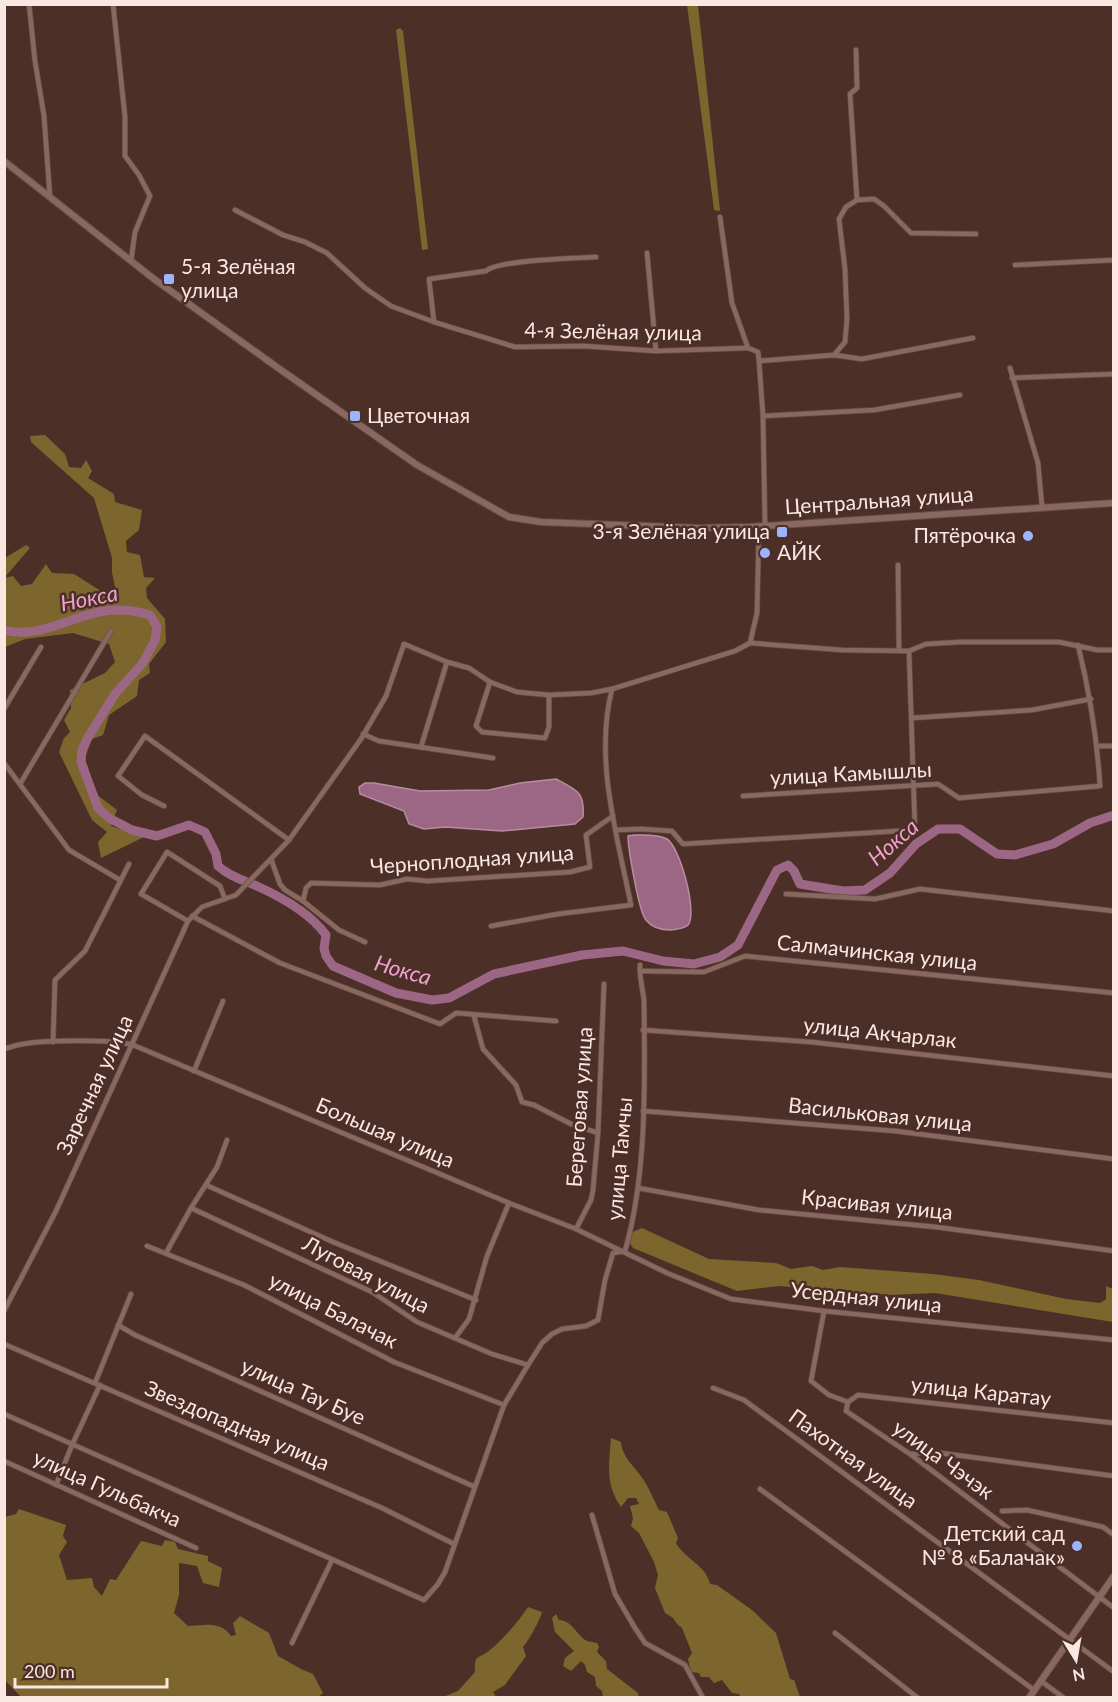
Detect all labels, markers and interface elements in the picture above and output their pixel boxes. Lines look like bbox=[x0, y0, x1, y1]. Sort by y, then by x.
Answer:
place label: 5-я Зелёная улица bbox=[181, 253, 296, 302]
marker: 5-я Зелёная улица bbox=[162, 272, 176, 286]
street label: 4-я Зелёная улица bbox=[524, 316, 702, 345]
place label: Цветочная bbox=[367, 402, 470, 427]
marker: Цветочная bbox=[348, 409, 362, 423]
street label: Центральная улица bbox=[784, 480, 974, 519]
place label: 3-я Зелёная улица bbox=[593, 518, 770, 543]
place label: Пятёрочка bbox=[913, 522, 1016, 547]
marker: 3-я Зелёная улица bbox=[775, 525, 789, 539]
marker: Пятёрочка bbox=[1021, 529, 1035, 543]
place label: АЙК bbox=[777, 539, 821, 564]
marker: АЙК bbox=[758, 546, 772, 560]
water label: Нокса bbox=[58, 579, 120, 616]
street label: улица Камышлы bbox=[769, 756, 932, 789]
water label: Нокса bbox=[862, 812, 923, 871]
street label: Черноплодная улица bbox=[369, 839, 575, 878]
street label: Салмачинская улица bbox=[776, 929, 978, 974]
water label: Нокса bbox=[372, 949, 435, 990]
street label: Заречная улица bbox=[50, 1010, 137, 1158]
street label: улица Акчарлак bbox=[802, 1011, 958, 1052]
street label: Береговая улица bbox=[560, 1026, 597, 1188]
street label: Большая улица bbox=[313, 1091, 458, 1172]
street label: Васильковая улица bbox=[787, 1091, 973, 1136]
street label: улица Тамчы bbox=[601, 1096, 636, 1222]
street label: Красивая улица bbox=[800, 1183, 954, 1224]
street label: Луговая улица bbox=[298, 1229, 434, 1318]
street label: улица Балачак bbox=[265, 1267, 402, 1353]
street label: Усердная улица bbox=[789, 1276, 943, 1317]
street label: улица Тау Буе bbox=[238, 1352, 370, 1429]
street label: улица Каратау bbox=[910, 1371, 1053, 1410]
street label: Звездопадная улица bbox=[142, 1374, 334, 1475]
street label: Пахотная улица bbox=[785, 1403, 923, 1513]
street label: улица Чэчэк bbox=[889, 1414, 999, 1504]
street label: улица Гульбакча bbox=[30, 1444, 185, 1531]
place label: Детский сад № 8 «Балачак» bbox=[921, 1520, 1065, 1569]
marker: Детский сад № 8 «Балачак» bbox=[1070, 1539, 1084, 1553]
north arrow bbox=[1046, 1630, 1106, 1690]
scale bar bbox=[15, 1651, 166, 1689]
text: 200 m bbox=[24, 1660, 75, 1682]
text: N bbox=[1071, 1665, 1087, 1686]

